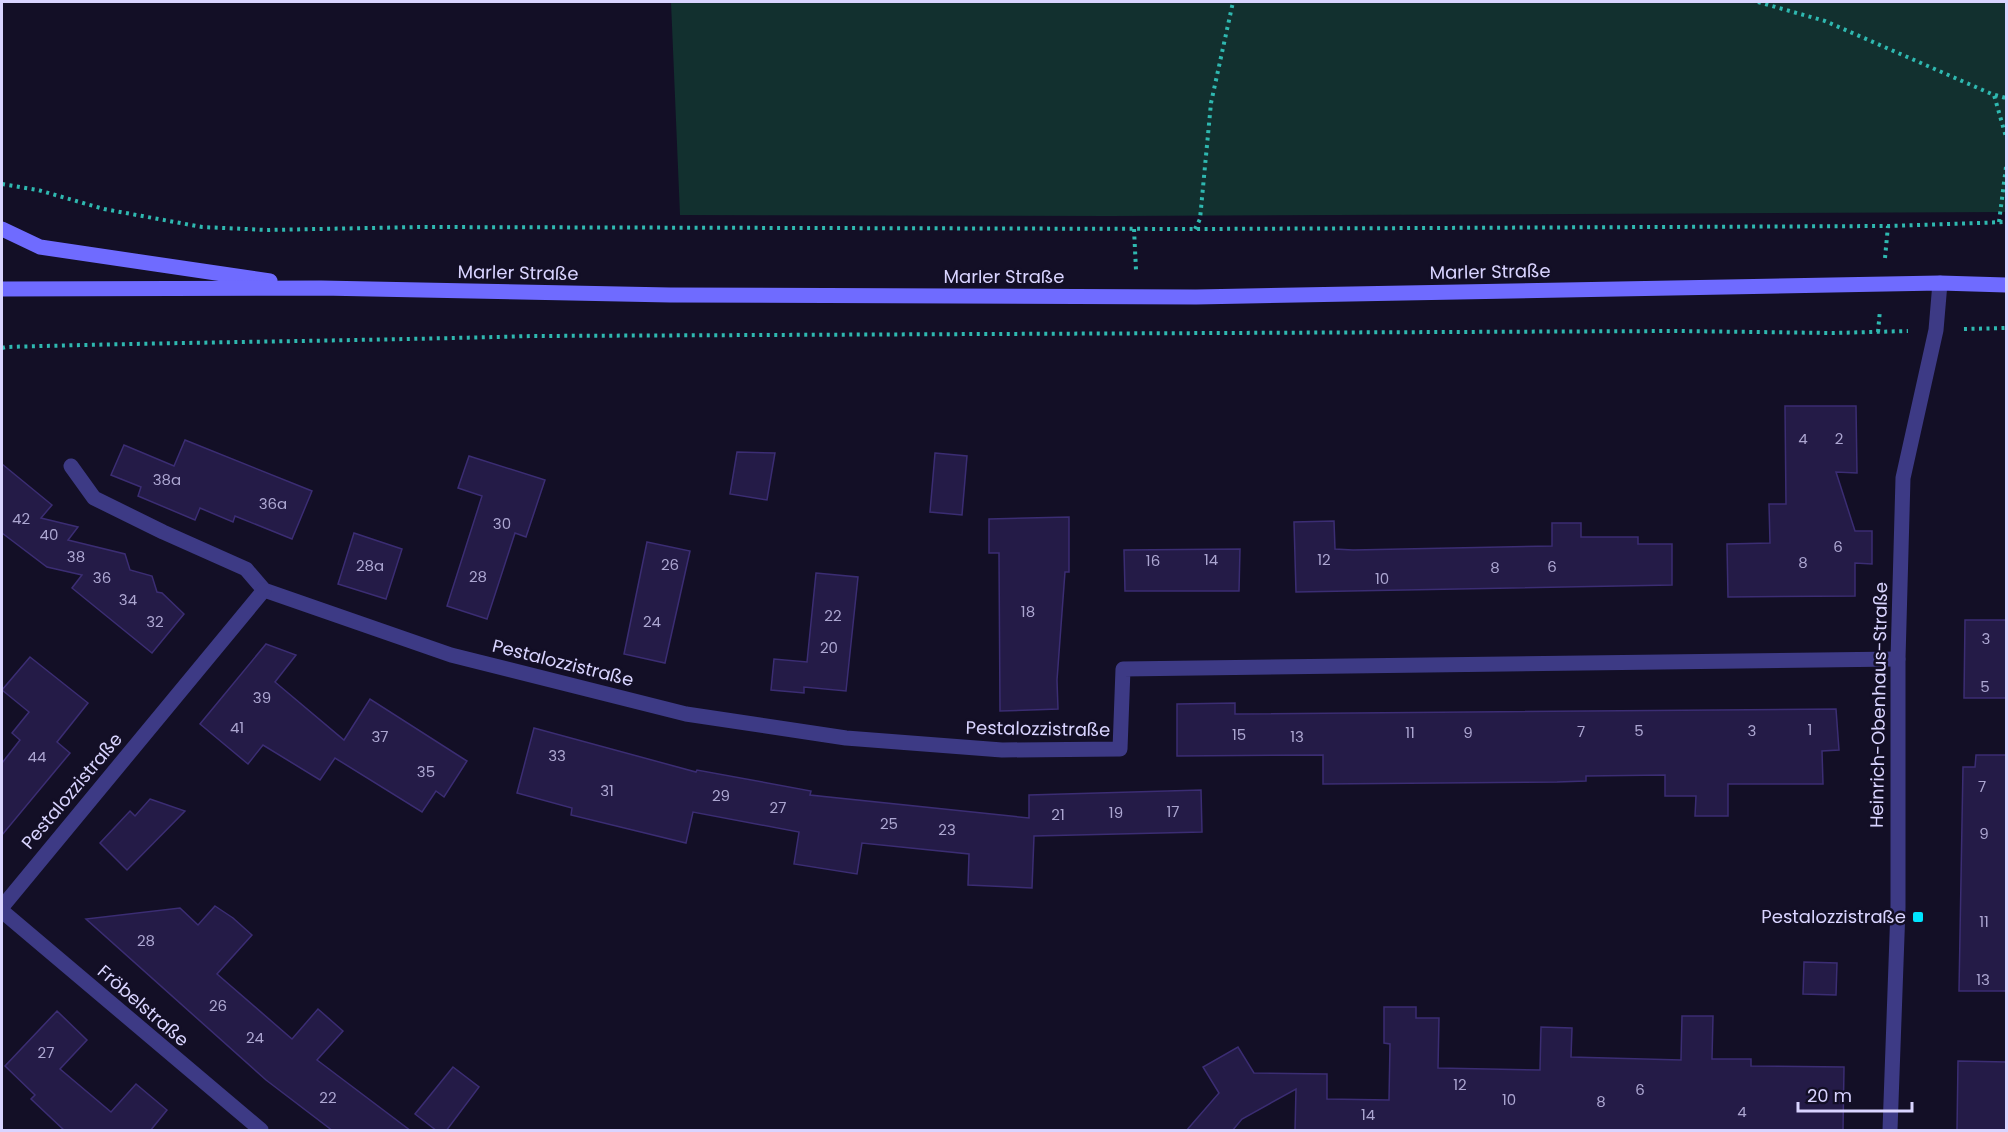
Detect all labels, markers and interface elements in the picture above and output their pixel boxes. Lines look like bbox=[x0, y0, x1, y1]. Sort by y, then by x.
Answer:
street label: Marler Straße bbox=[1429, 258, 1551, 285]
street label: Marler Straße bbox=[457, 259, 579, 286]
street label: Marler Straße bbox=[944, 264, 1064, 289]
house number: 4 bbox=[1798, 428, 1808, 449]
house number: 2 bbox=[1835, 428, 1843, 449]
house number: 38a bbox=[153, 469, 181, 490]
house number: 36a bbox=[259, 493, 287, 514]
house number: 42 bbox=[12, 508, 30, 529]
house number: 30 bbox=[493, 513, 511, 534]
house number: 40 bbox=[40, 524, 58, 545]
house number: 6 bbox=[1833, 536, 1843, 557]
house number: 38 bbox=[67, 546, 85, 567]
house number: 14 bbox=[1204, 549, 1218, 570]
house number: 12 bbox=[1317, 549, 1331, 570]
house number: 16 bbox=[1146, 550, 1160, 571]
house number: 8 bbox=[1798, 552, 1808, 573]
house number: 26 bbox=[661, 554, 679, 575]
house number: 28a bbox=[356, 555, 384, 576]
house number: 6 bbox=[1547, 556, 1557, 577]
house number: 8 bbox=[1490, 557, 1500, 578]
house number: 28 bbox=[469, 566, 487, 587]
house number: 36 bbox=[93, 567, 111, 588]
house number: 10 bbox=[1375, 568, 1389, 589]
street label: Heinrich-Obenhaus-Straße bbox=[1864, 582, 1893, 828]
house number: 34 bbox=[119, 589, 137, 610]
house number: 18 bbox=[1021, 601, 1035, 622]
house number: 22 bbox=[824, 605, 842, 626]
house number: 32 bbox=[146, 611, 164, 632]
house number: 24 bbox=[643, 611, 661, 632]
house number: 3 bbox=[1982, 628, 1990, 649]
street label: Pestalozzistraße bbox=[490, 633, 636, 692]
house number: 20 bbox=[820, 637, 838, 658]
house number: 5 bbox=[1980, 676, 1990, 697]
house number: 39 bbox=[253, 687, 271, 708]
street label: Pestalozzistraße bbox=[965, 715, 1111, 742]
house number: 41 bbox=[230, 717, 244, 738]
house number: 1 bbox=[1808, 719, 1812, 740]
house number: 5 bbox=[1634, 720, 1644, 741]
house number: 3 bbox=[1748, 720, 1756, 741]
house number: 7 bbox=[1577, 721, 1585, 742]
house number: 11 bbox=[1405, 722, 1415, 743]
house number: 9 bbox=[1463, 722, 1473, 743]
house number: 15 bbox=[1232, 724, 1246, 745]
house number: 37 bbox=[371, 726, 389, 747]
house number: 13 bbox=[1290, 726, 1304, 747]
street label: Pestalozzistraße bbox=[16, 727, 128, 854]
house number: 33 bbox=[548, 745, 566, 766]
house number: 44 bbox=[28, 746, 46, 767]
house number: 35 bbox=[417, 761, 435, 782]
house number: 7 bbox=[1978, 776, 1986, 797]
house number: 31 bbox=[600, 780, 614, 801]
house number: 29 bbox=[712, 785, 730, 806]
house number: 27 bbox=[770, 797, 786, 818]
house number: 17 bbox=[1167, 801, 1180, 822]
house number: 19 bbox=[1109, 802, 1123, 823]
house number: 21 bbox=[1051, 804, 1065, 825]
house number: 25 bbox=[880, 813, 898, 834]
house number: 23 bbox=[938, 819, 956, 840]
house number: 9 bbox=[1979, 823, 1989, 844]
place label: Pestalozzistraße bbox=[1761, 904, 1906, 929]
marker: Pestalozzistraße bbox=[1911, 910, 1925, 924]
house number: 11 bbox=[1979, 911, 1989, 932]
house number: 28 bbox=[137, 930, 155, 951]
street label: Fröbelstraße bbox=[92, 959, 194, 1052]
house number: 13 bbox=[1976, 969, 1990, 990]
house number: 26 bbox=[209, 995, 227, 1016]
house number: 24 bbox=[246, 1027, 264, 1048]
house number: 27 bbox=[38, 1042, 54, 1063]
house number: 12 bbox=[1453, 1074, 1467, 1095]
scale bar bbox=[1798, 1075, 1912, 1113]
house number: 6 bbox=[1635, 1079, 1645, 1100]
text: 20 m bbox=[1807, 1083, 1852, 1108]
house number: 22 bbox=[319, 1087, 337, 1108]
house number: 10 bbox=[1502, 1089, 1516, 1110]
house number: 8 bbox=[1596, 1091, 1606, 1112]
house number: 4 bbox=[1737, 1101, 1747, 1122]
house number: 14 bbox=[1361, 1104, 1375, 1125]

